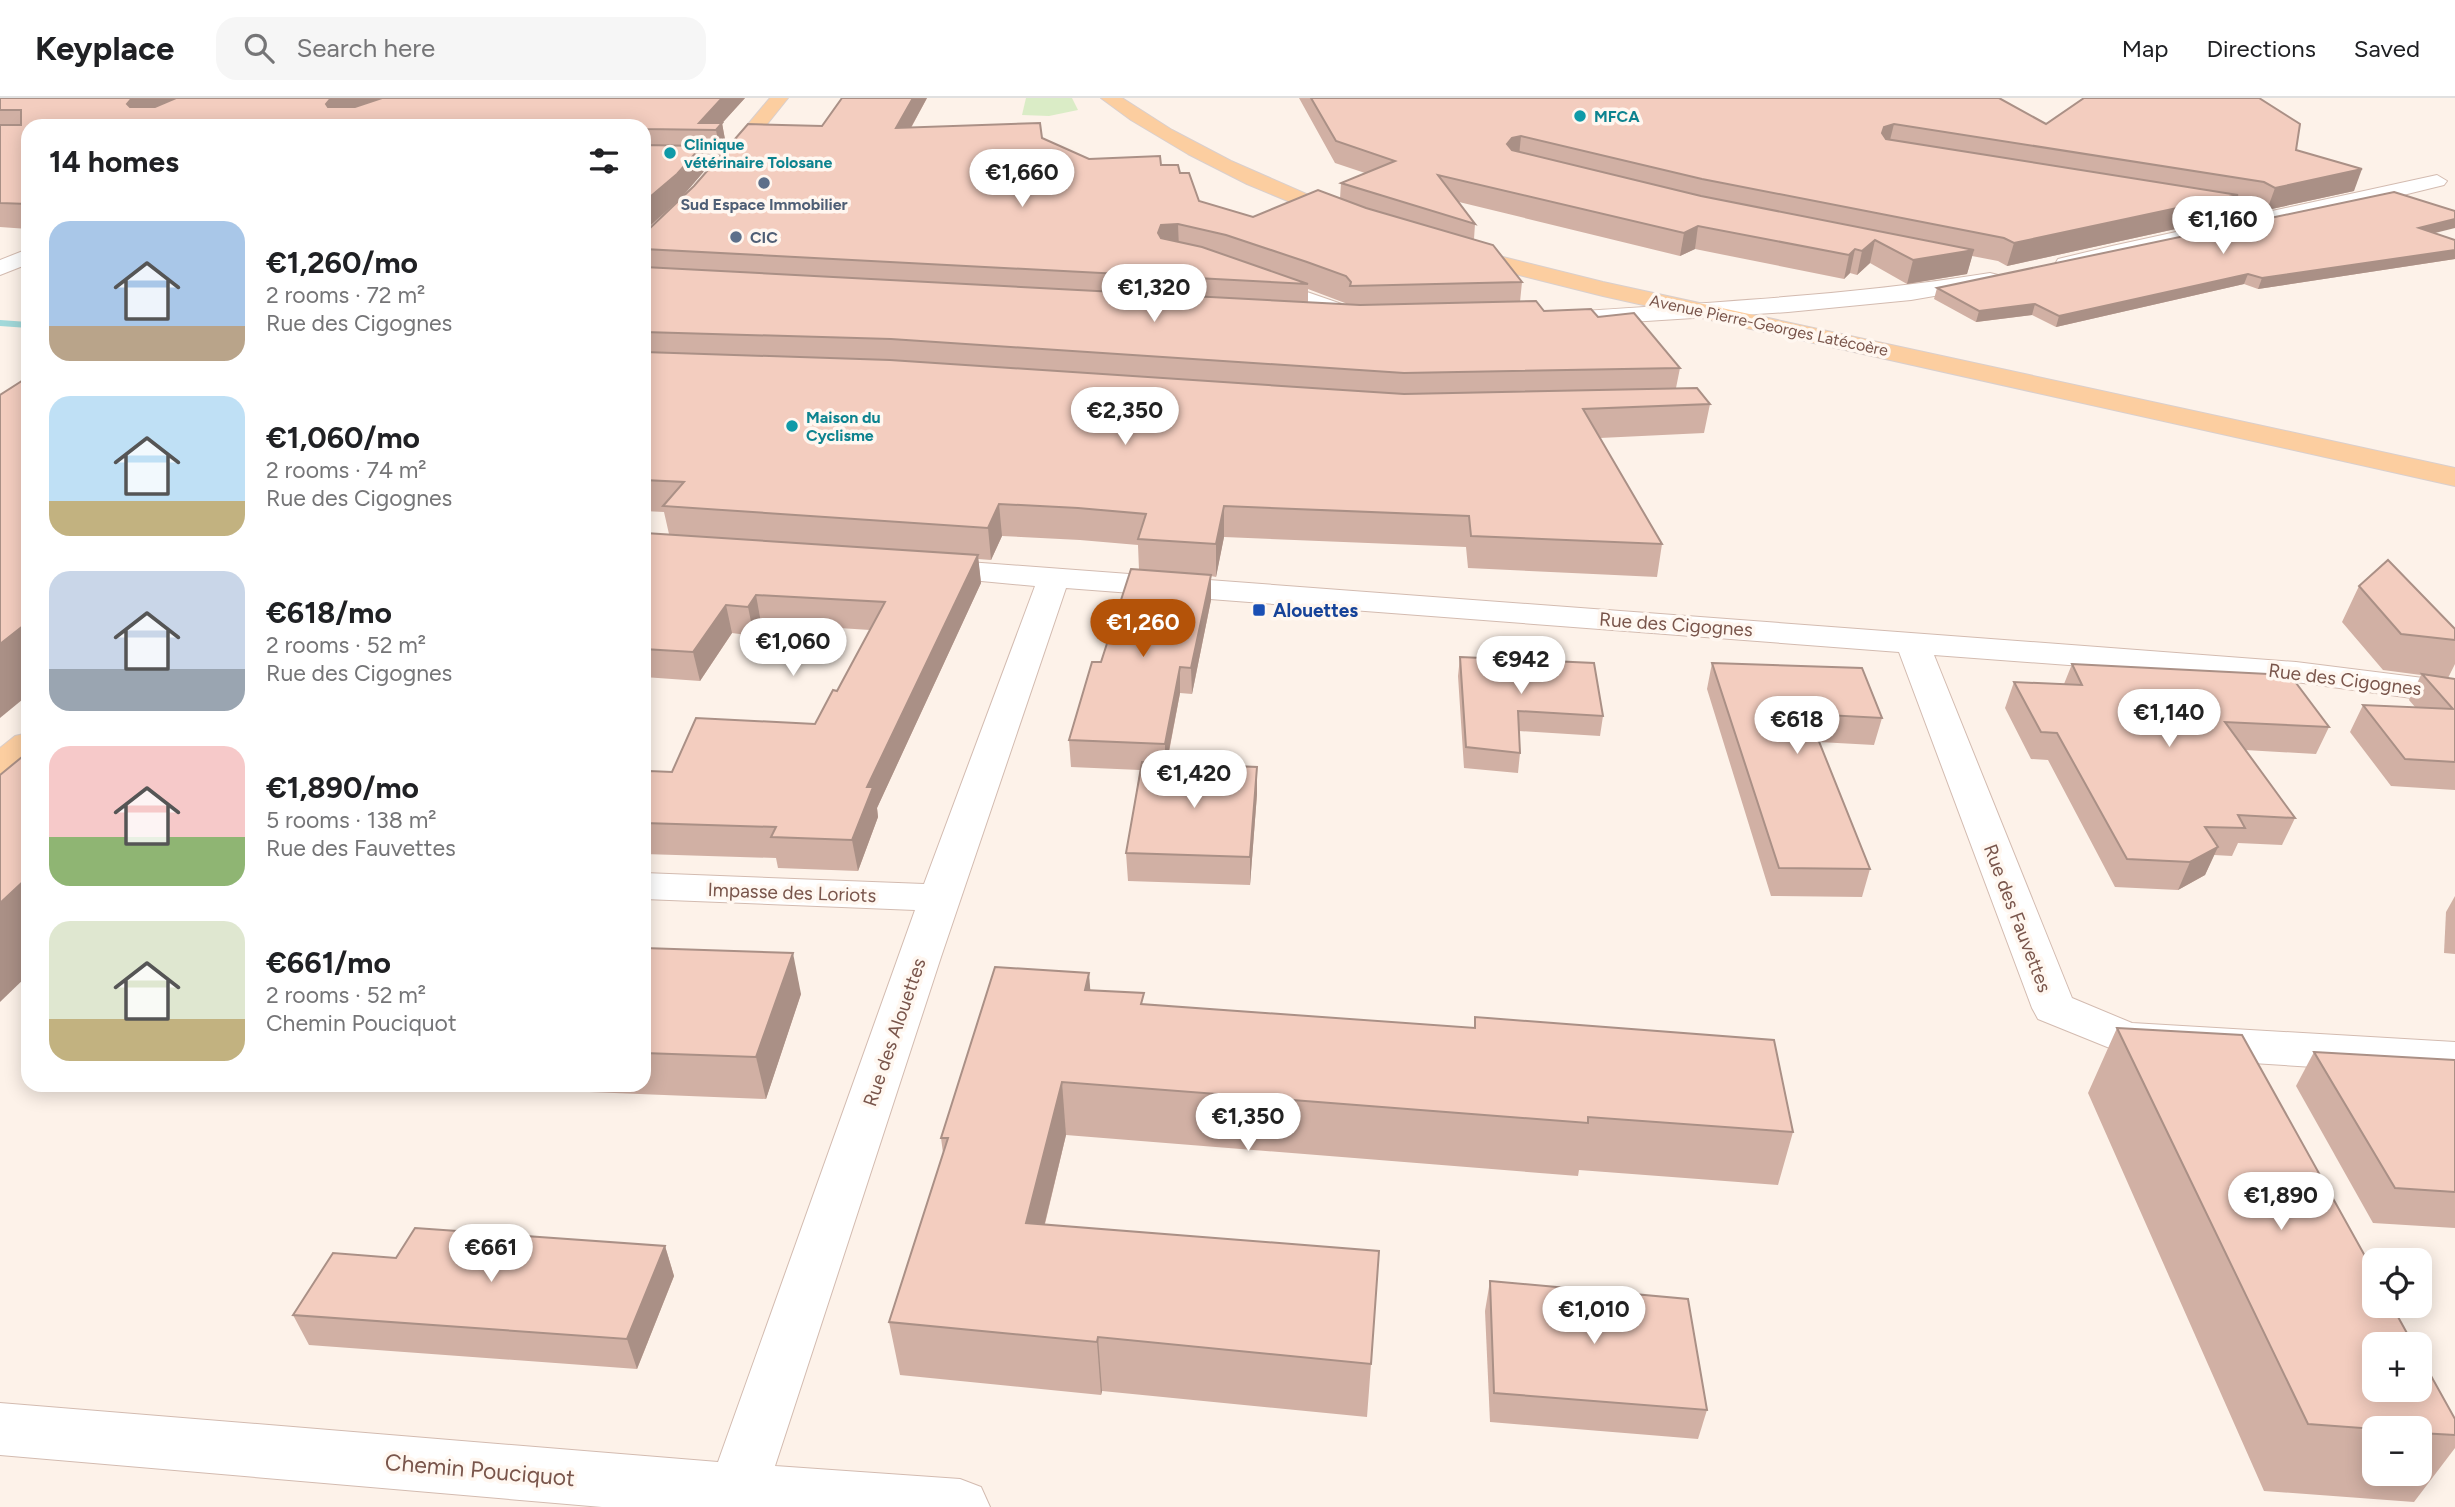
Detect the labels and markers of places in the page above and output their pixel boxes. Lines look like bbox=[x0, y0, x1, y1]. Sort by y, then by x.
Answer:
place label: MFCA bbox=[1594, 107, 1640, 126]
marker: MFCA bbox=[1572, 108, 1588, 124]
place label: Clinique vétérinaire Tolosane bbox=[684, 135, 832, 172]
marker: Clinique vétérinaire Tolosane bbox=[662, 145, 678, 161]
pin: €1,660 bbox=[965, 150, 1079, 209]
marker: Sud Espace Immobilier bbox=[756, 175, 772, 191]
place label: Sud Espace Immobilier bbox=[680, 195, 848, 214]
pin: €1,160 bbox=[2166, 197, 2280, 256]
place label: CIC bbox=[750, 228, 778, 247]
marker: CIC bbox=[728, 229, 744, 245]
pin: €1,320 bbox=[1097, 264, 1211, 324]
pin: €2,350 bbox=[1068, 388, 1182, 447]
place label: Maison du Cyclisme bbox=[806, 408, 881, 445]
marker: Maison du Cyclisme bbox=[784, 418, 800, 434]
place label: Alouettes bbox=[1273, 599, 1358, 622]
pin: €1,260 bbox=[1086, 600, 1200, 659]
marker: Alouettes bbox=[1251, 602, 1267, 618]
pin: €1,060 bbox=[736, 618, 850, 678]
pin: €942 bbox=[1480, 636, 1562, 696]
pin: €1,140 bbox=[2112, 690, 2226, 749]
pin: €618 bbox=[1756, 696, 1838, 756]
pin: €1,420 bbox=[1137, 750, 1251, 810]
pin: €1,350 bbox=[1191, 1094, 1305, 1153]
pin: €1,890 bbox=[2224, 1172, 2338, 1232]
pin: €661 bbox=[450, 1224, 532, 1284]
pin: €1,010 bbox=[1537, 1286, 1651, 1346]

